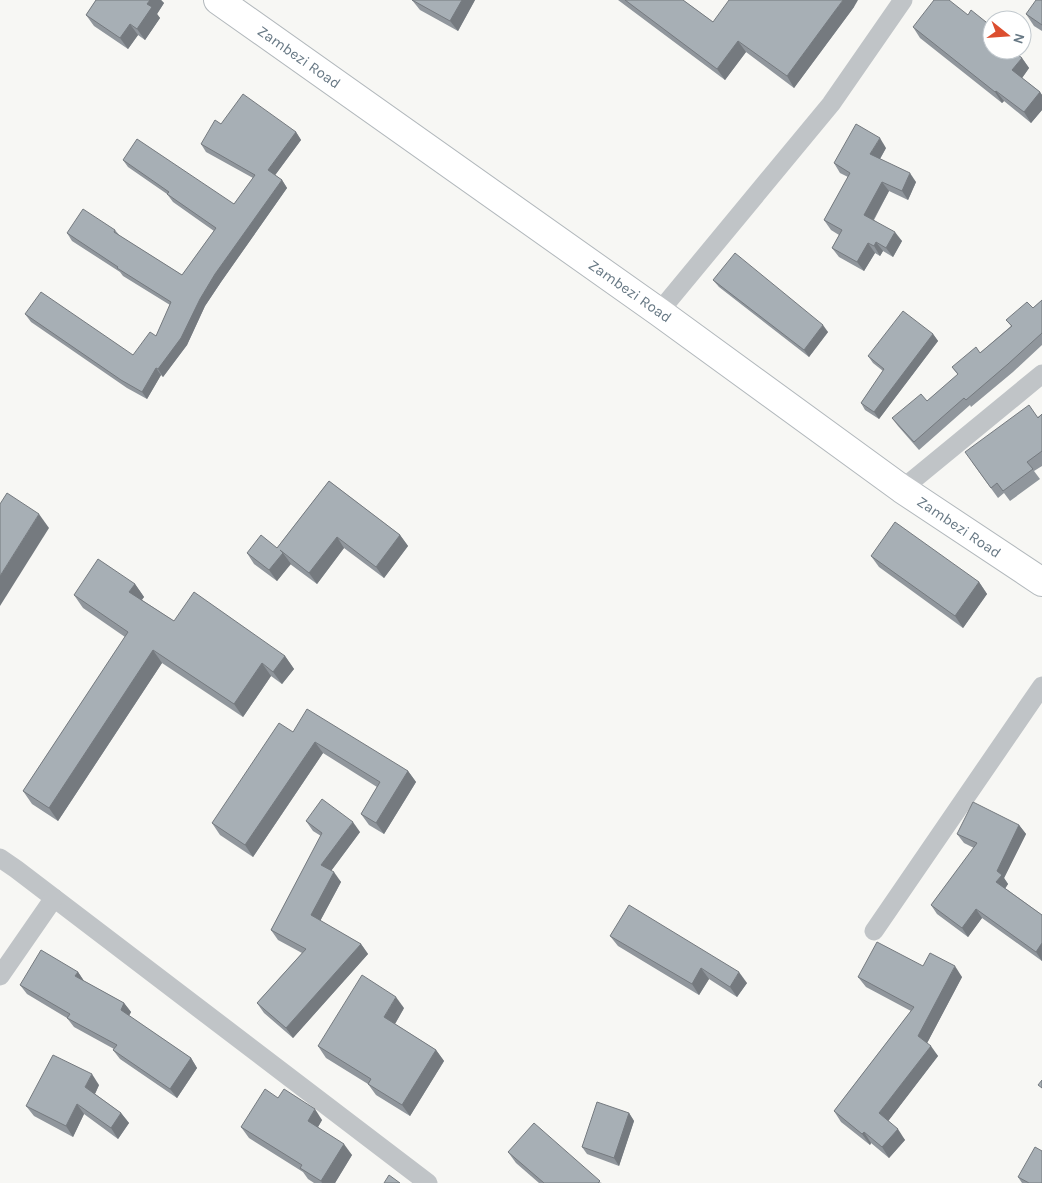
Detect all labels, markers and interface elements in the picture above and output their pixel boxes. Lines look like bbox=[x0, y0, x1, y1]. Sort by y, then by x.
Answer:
north arrow bbox=[982, 10, 1032, 60]
street label: Zambezi Road bbox=[254, 22, 344, 92]
text: N bbox=[1009, 31, 1029, 46]
street label: Zambezi Road bbox=[585, 256, 675, 326]
street label: Zambezi Road bbox=[914, 492, 1004, 562]

